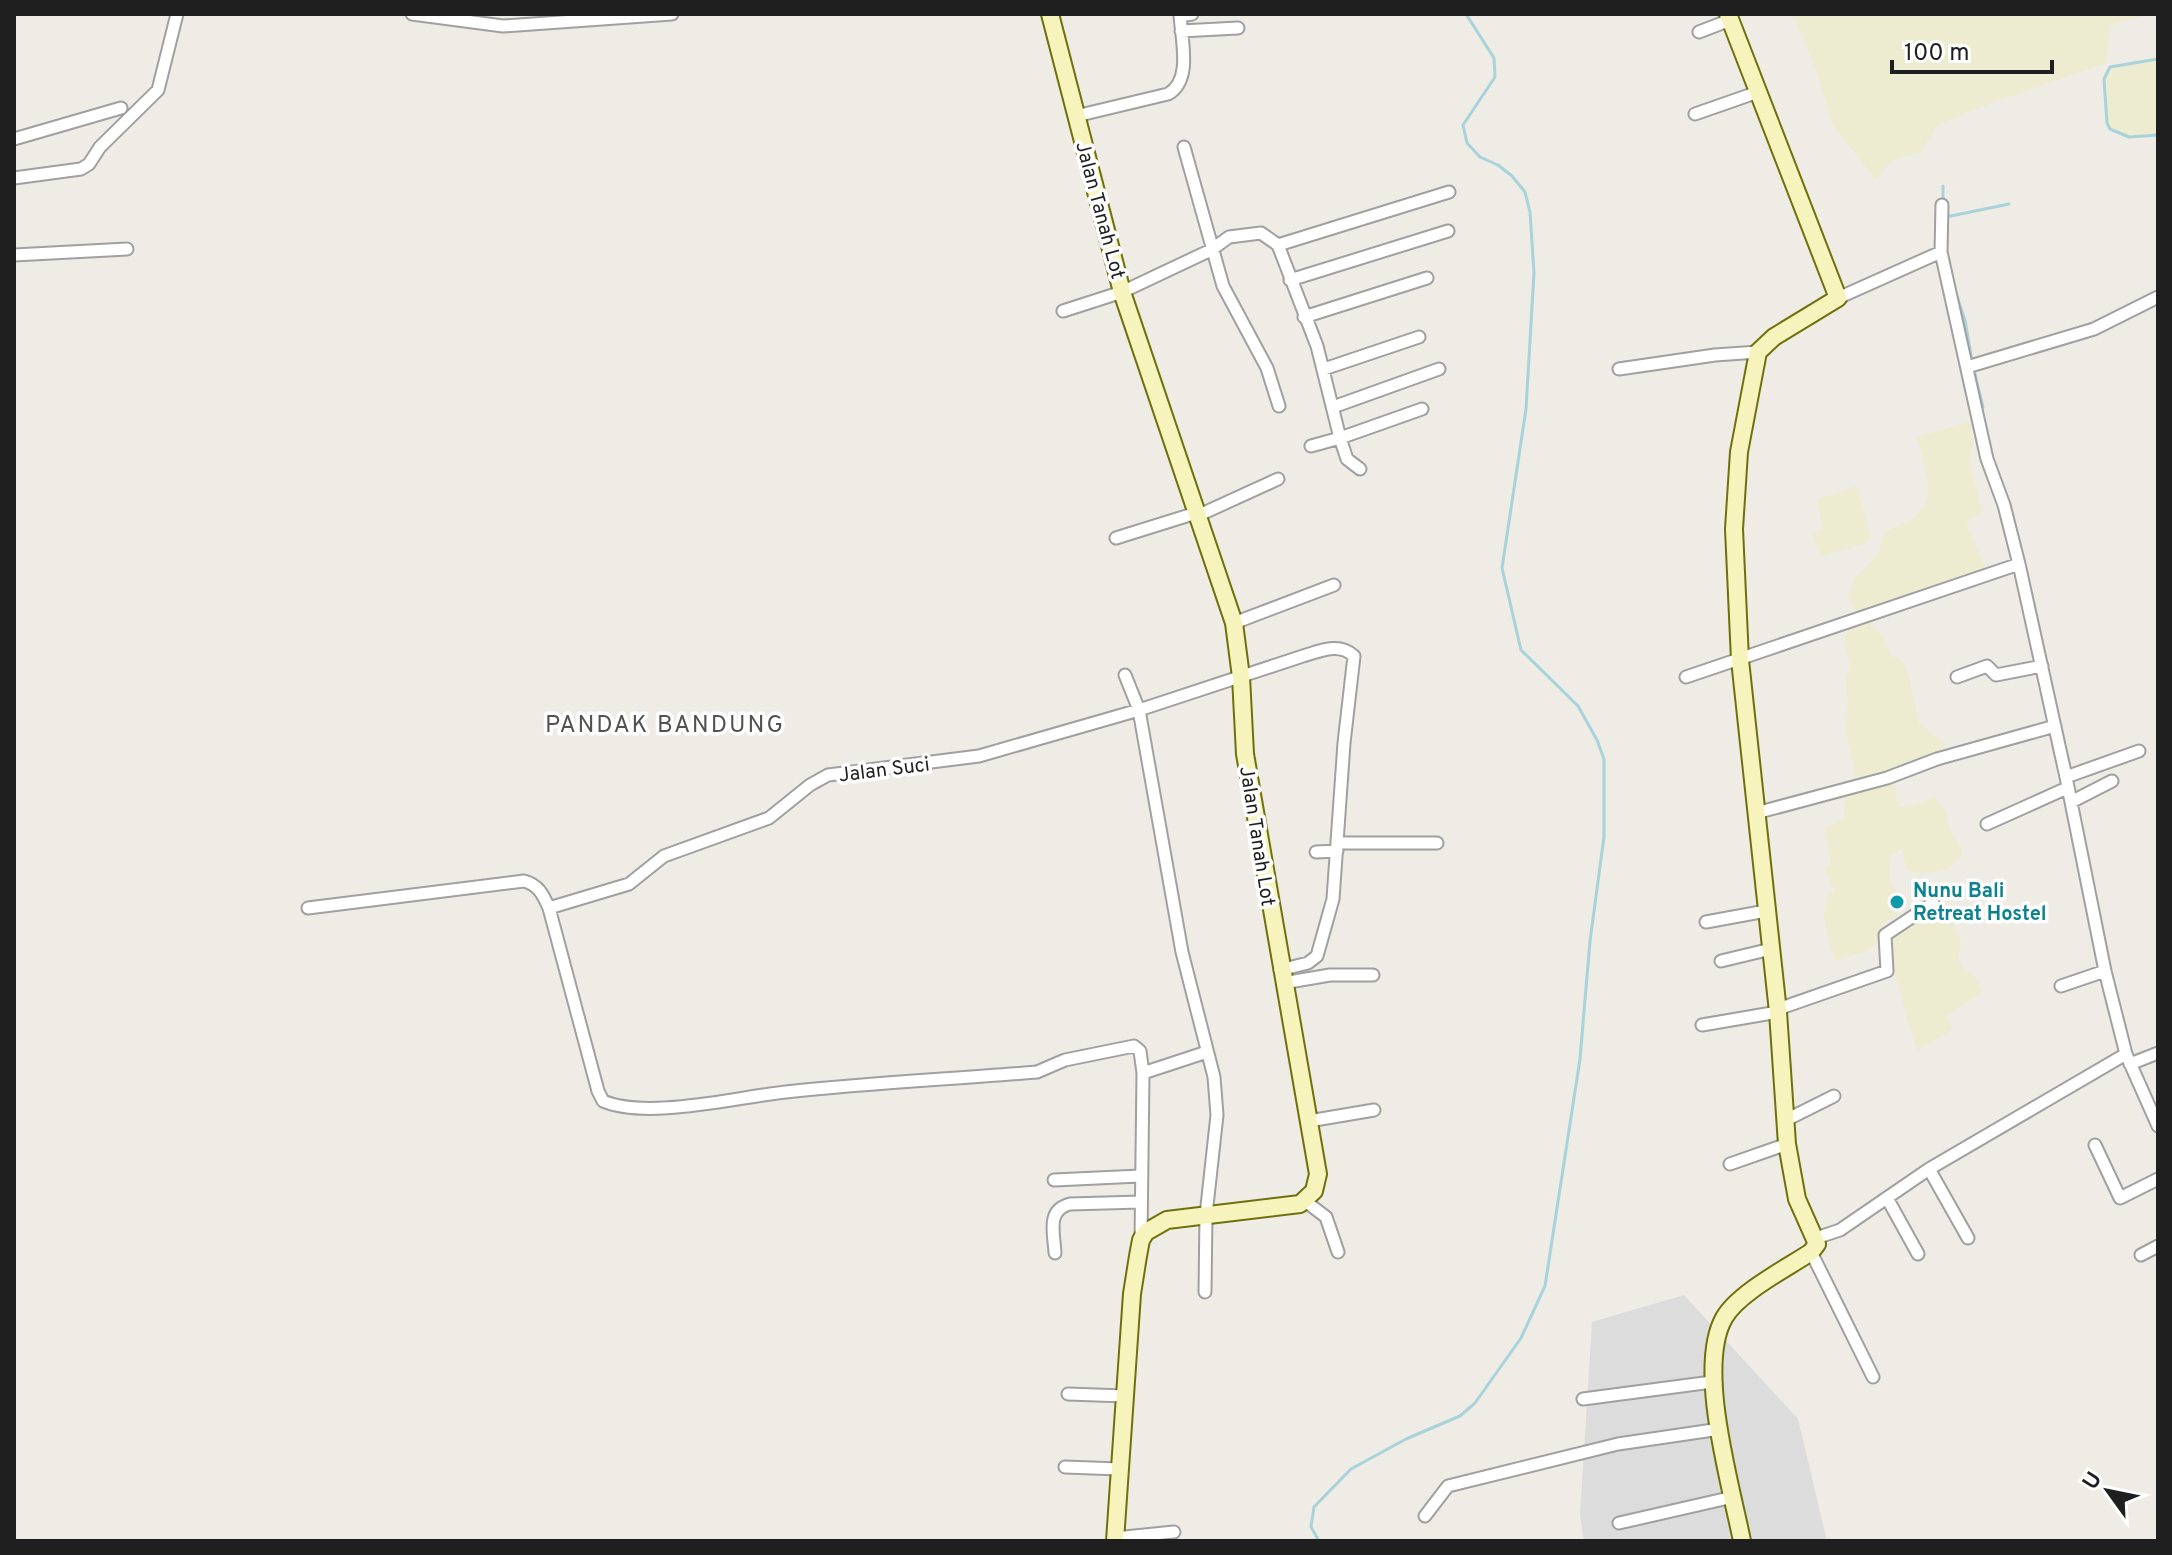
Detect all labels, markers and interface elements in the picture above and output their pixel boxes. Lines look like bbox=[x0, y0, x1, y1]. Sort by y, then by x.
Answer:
scale bar bbox=[1892, 24, 2052, 74]
text: 100 m bbox=[1904, 39, 1970, 69]
street label: Jalan Tanah Lot bbox=[1068, 139, 1130, 282]
district label: PANDAK BANDUNG bbox=[545, 711, 785, 741]
street label: Jalan Suci bbox=[837, 752, 931, 789]
street label: Jalan Tanah Lot bbox=[1232, 764, 1280, 908]
place label: Nunu Bali Retreat Hostel bbox=[1913, 879, 2047, 928]
marker: Nunu Bali Retreat Hostel bbox=[1888, 893, 1906, 911]
north arrow bbox=[2068, 1451, 2148, 1531]
text: U bbox=[2078, 1468, 2109, 1495]

